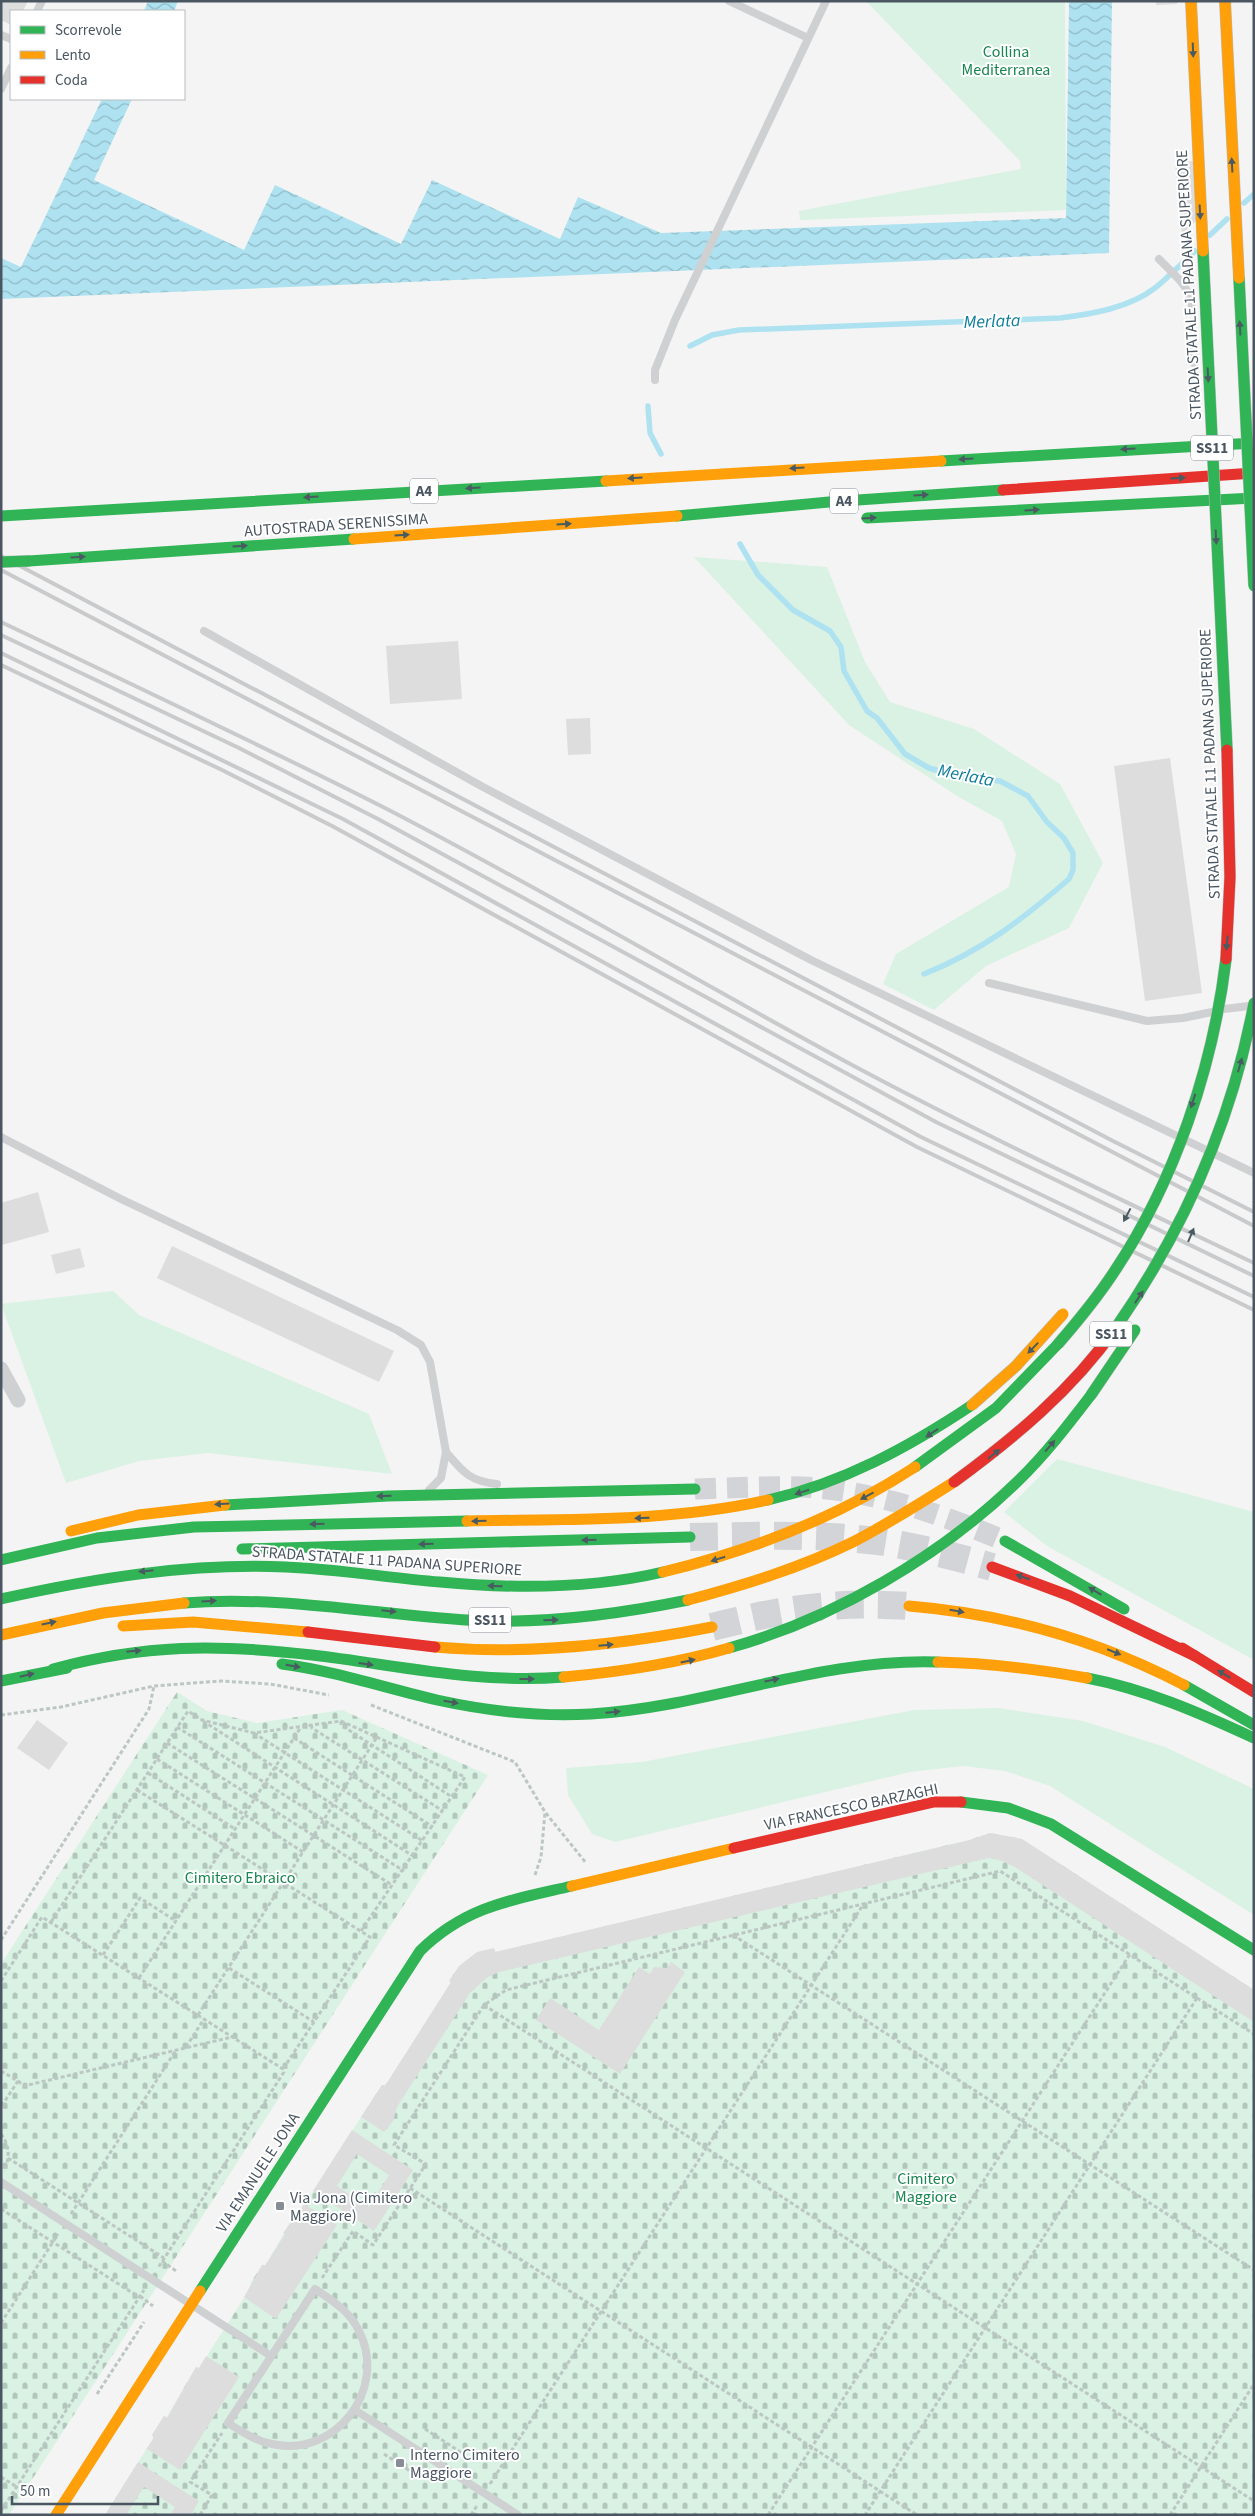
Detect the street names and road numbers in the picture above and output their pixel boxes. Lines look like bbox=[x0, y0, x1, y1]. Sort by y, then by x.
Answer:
street label: STRADA STATALE 11 PADANA SUPERIORE bbox=[1171, 149, 1207, 421]
road number: SS11 bbox=[1191, 436, 1233, 460]
road number: A4 bbox=[410, 478, 438, 504]
road number: A4 bbox=[830, 488, 858, 514]
street label: AUTOSTRADA SERENISSIMA bbox=[243, 508, 429, 542]
street label: STRADA STATALE 11 PADANA SUPERIORE bbox=[1194, 628, 1226, 900]
road number: SS11 bbox=[1090, 1322, 1132, 1346]
street label: STRADA STATALE 11 PADANA SUPERIORE bbox=[251, 1541, 523, 1581]
road number: SS11 bbox=[469, 1608, 511, 1632]
street label: VIA FRANCESCO BARZAGHI bbox=[762, 1778, 940, 1836]
street label: VIA EMANUELE JONA bbox=[211, 2108, 305, 2237]

